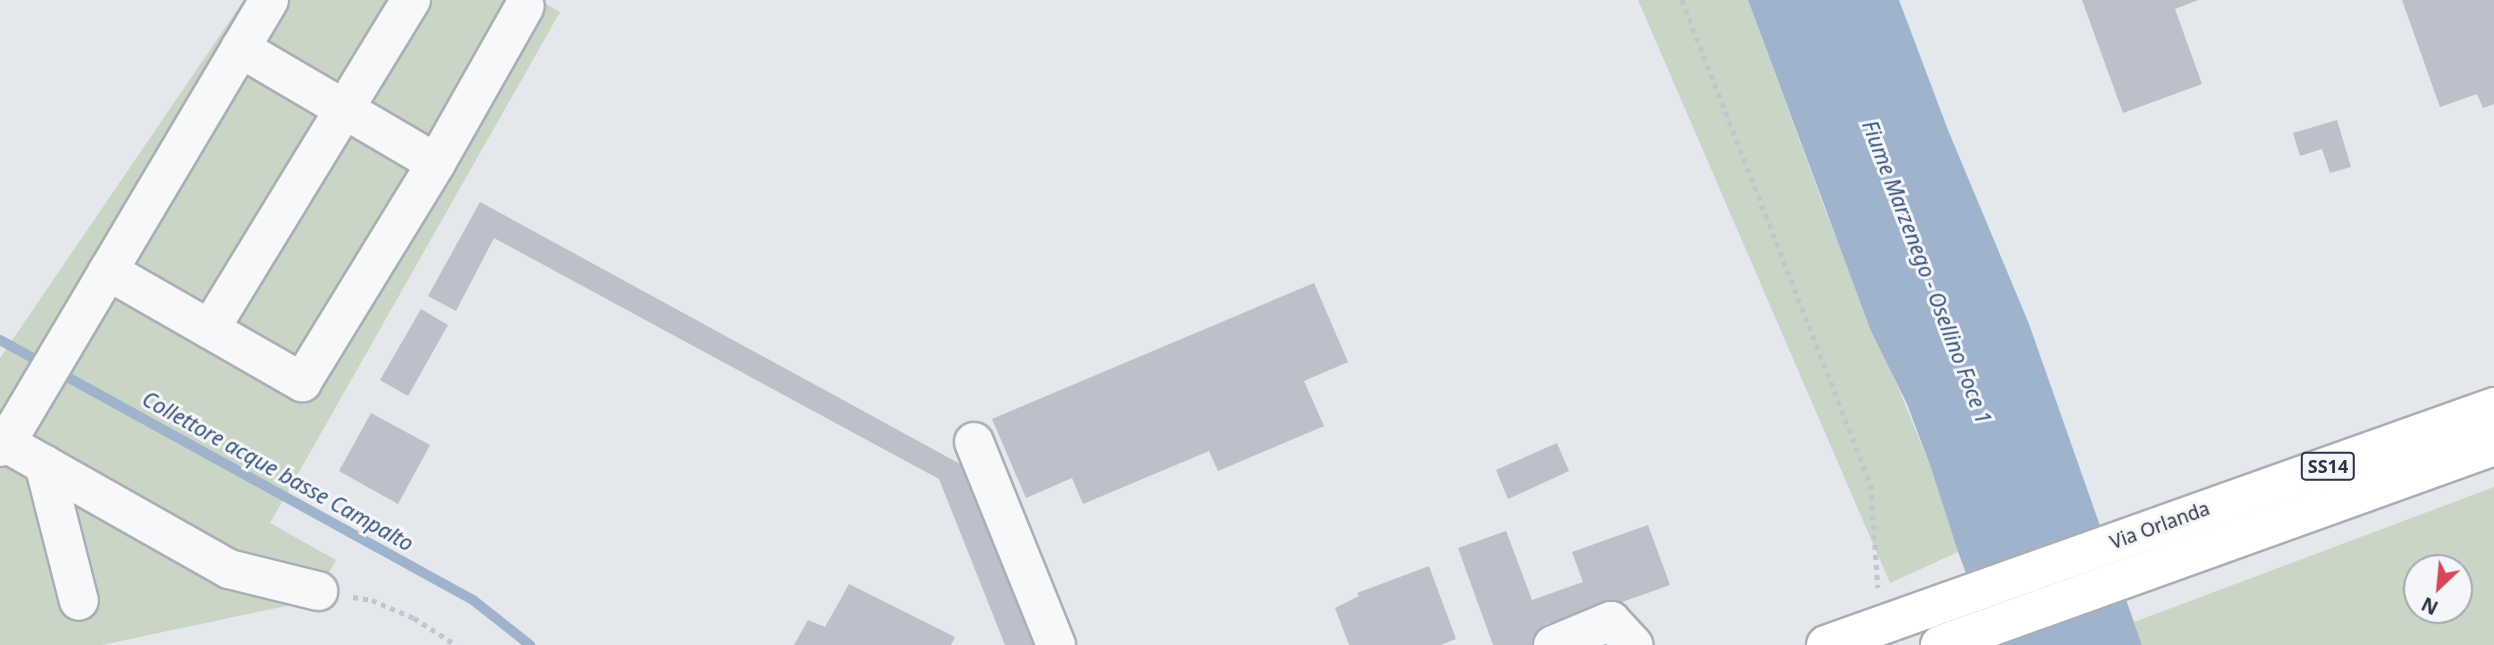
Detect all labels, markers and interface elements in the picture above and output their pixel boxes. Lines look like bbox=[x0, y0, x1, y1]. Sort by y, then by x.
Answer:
water label: Fiume Marzenego - Osellino Foce 1 bbox=[1857, 117, 1997, 427]
water label: Collettore acque basse Campalto bbox=[138, 386, 418, 556]
road number: SS14 bbox=[2300, 452, 2356, 480]
street label: Via Orlanda bbox=[2107, 497, 2213, 555]
north arrow bbox=[2403, 554, 2473, 624]
text: N bbox=[2417, 591, 2442, 621]

